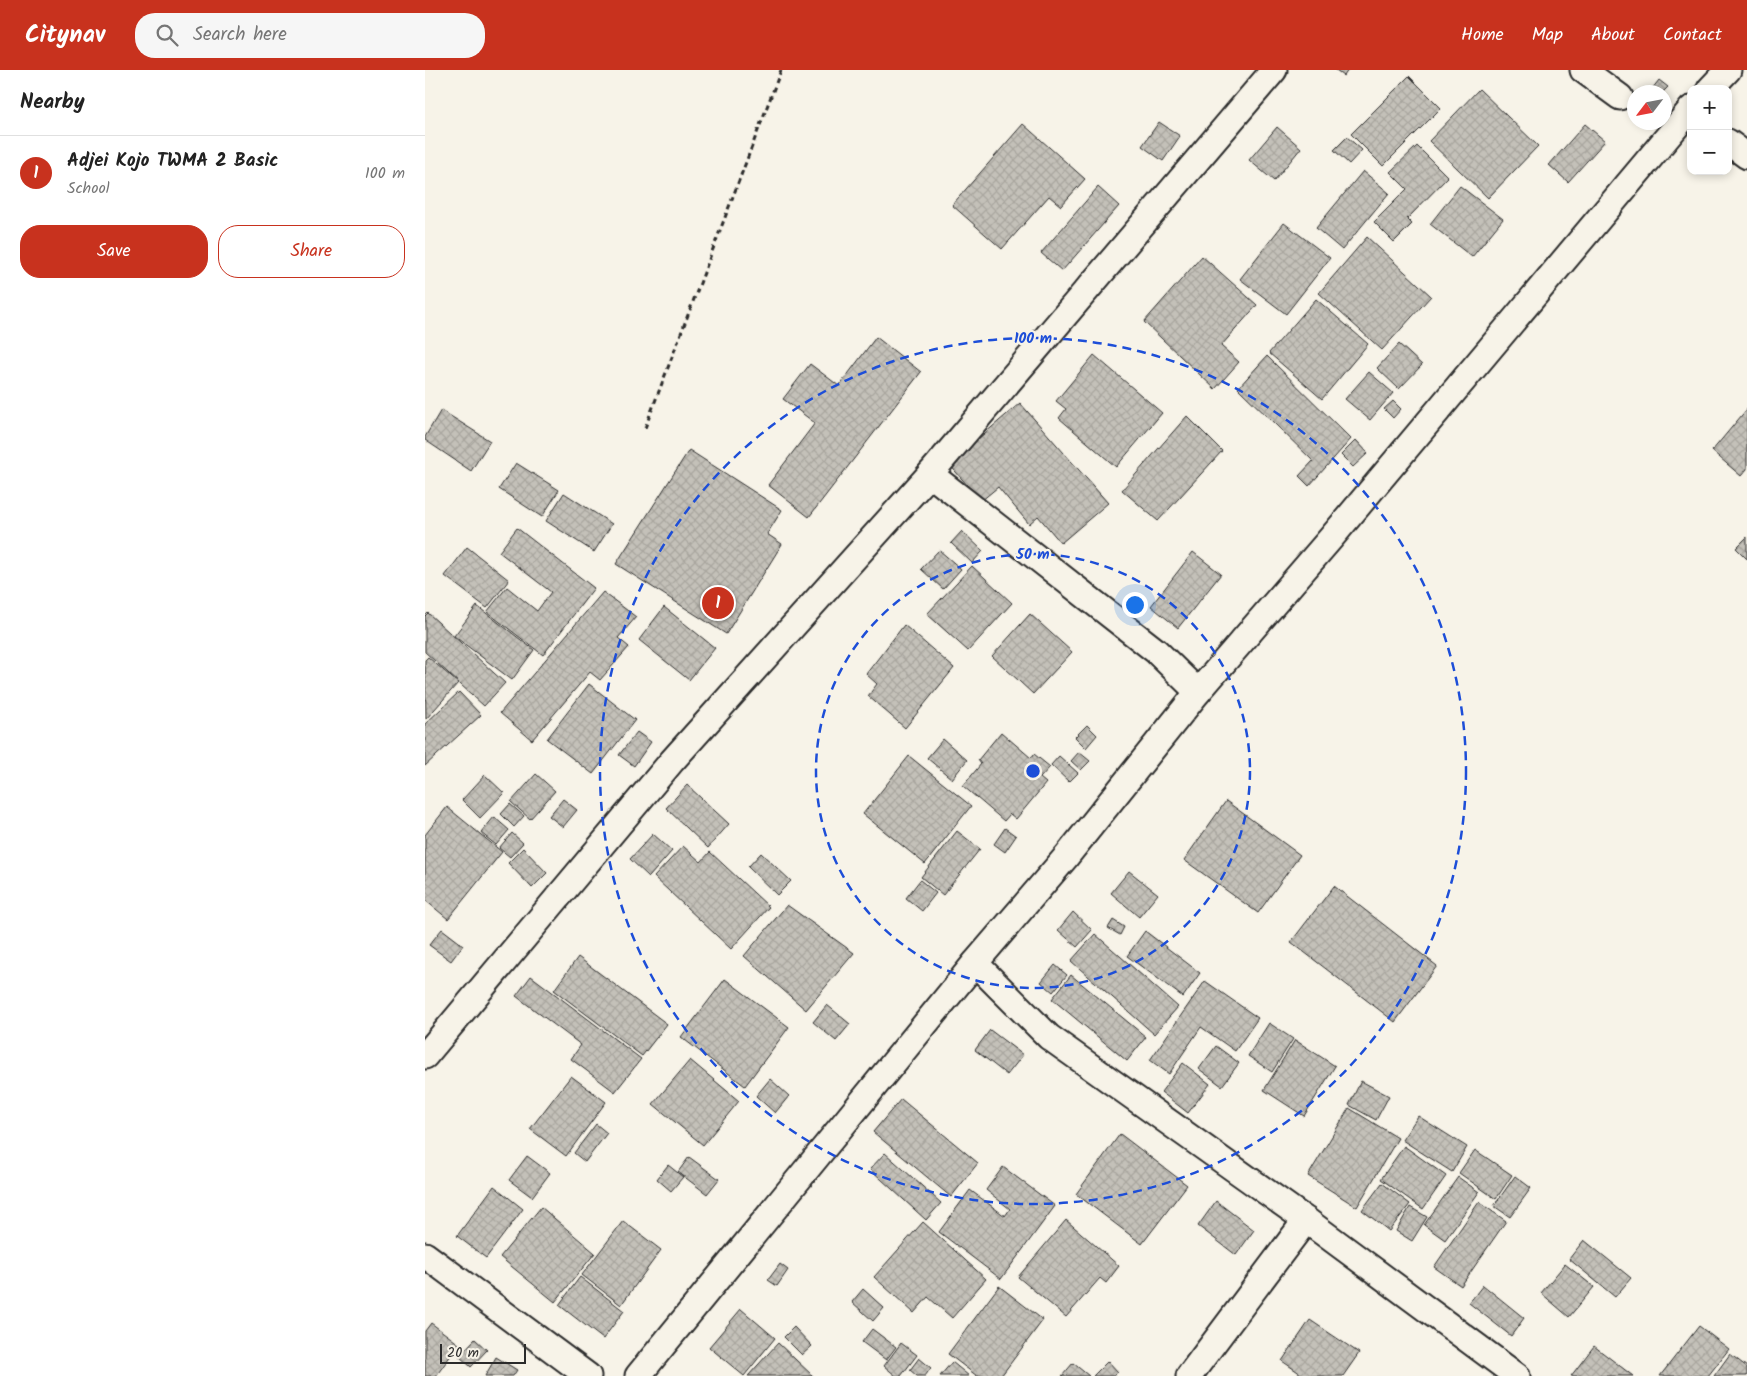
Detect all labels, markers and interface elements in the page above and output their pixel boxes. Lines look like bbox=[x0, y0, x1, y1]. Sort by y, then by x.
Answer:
search box bbox=[135, 13, 485, 58]
text: Citynav bbox=[25, 16, 105, 55]
text: Search here bbox=[193, 20, 287, 50]
icon: search bbox=[153, 21, 181, 49]
text: Home bbox=[1461, 21, 1504, 50]
text: Map bbox=[1532, 21, 1563, 50]
text: About bbox=[1591, 21, 1635, 50]
text: Contact bbox=[1663, 21, 1722, 50]
north arrow bbox=[1627, 85, 1672, 130]
map controls bbox=[1687, 85, 1732, 175]
button: + bbox=[1687, 85, 1732, 130]
text: Nearby bbox=[20, 86, 85, 119]
button: − bbox=[1687, 130, 1732, 175]
text: Adjei Kojo TWMA 2 Basic bbox=[67, 146, 279, 176]
text: 1 bbox=[34, 161, 38, 186]
text: 100 m bbox=[365, 161, 405, 186]
text: School bbox=[67, 176, 110, 201]
button: Save bbox=[20, 225, 208, 278]
button: Share bbox=[218, 225, 405, 278]
text: 100 m bbox=[1014, 327, 1052, 351]
text: 50 m bbox=[1015, 543, 1050, 567]
pin: 1 bbox=[702, 584, 734, 622]
your location bbox=[1122, 592, 1148, 618]
centre of rings bbox=[1024, 762, 1042, 780]
scale bar bbox=[440, 1341, 526, 1364]
text: 20 m bbox=[447, 1342, 479, 1364]

